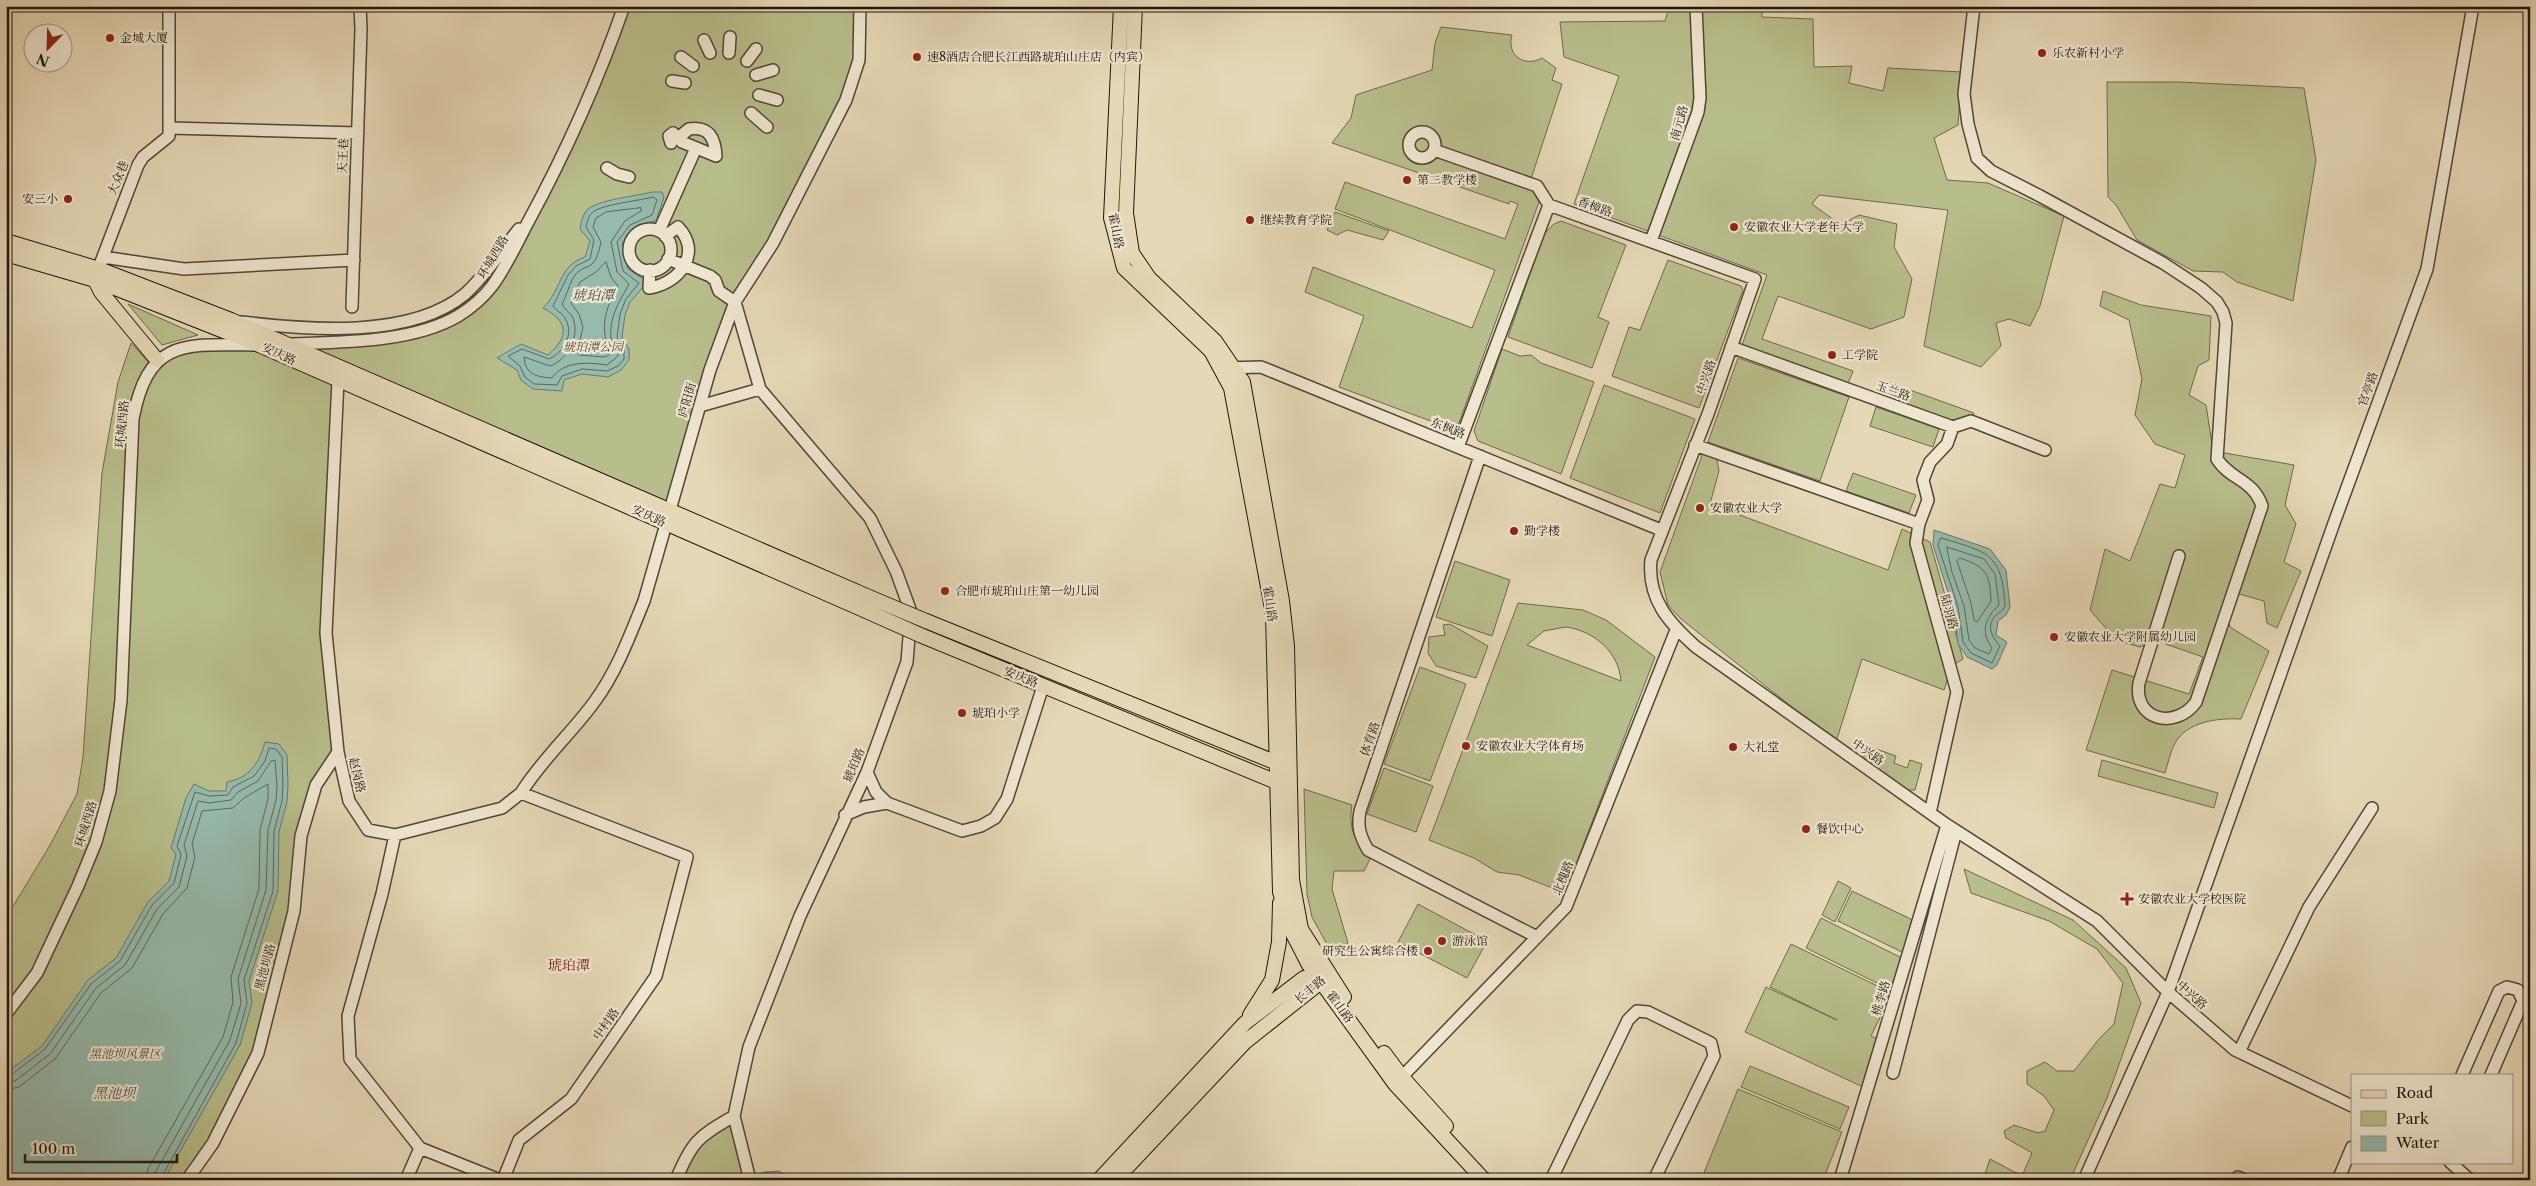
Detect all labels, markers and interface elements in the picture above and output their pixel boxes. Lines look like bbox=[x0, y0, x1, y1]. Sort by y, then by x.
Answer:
north arrow bbox=[22, 22, 72, 72]
place label: 金城大厦 bbox=[120, 30, 168, 45]
marker: 金城大厦 bbox=[104, 32, 116, 44]
place label: 乐农新村小学 bbox=[2052, 45, 2124, 60]
marker: 乐农新村小学 bbox=[2036, 47, 2048, 59]
text: N bbox=[34, 49, 52, 71]
place label: 速8酒店合肥长江西路琥珀山庄店（内宾） bbox=[927, 49, 1150, 64]
marker: 速8酒店合肥长江西路琥珀山庄店（内宾） bbox=[911, 51, 923, 63]
street label: 南元路 bbox=[1666, 103, 1691, 142]
street label: 天王巷 bbox=[334, 138, 351, 174]
street label: 大众巷 bbox=[104, 158, 131, 197]
place label: 第二教学楼 bbox=[1417, 172, 1477, 187]
marker: 第二教学楼 bbox=[1401, 174, 1413, 186]
place label: 安三小 bbox=[22, 191, 58, 206]
marker: 安三小 bbox=[62, 193, 74, 205]
street label: 香樟路 bbox=[1576, 193, 1615, 220]
street label: 霍山路 bbox=[1106, 212, 1127, 250]
place label: 继续教育学院 bbox=[1260, 212, 1332, 227]
marker: 继续教育学院 bbox=[1244, 214, 1256, 226]
place label: 安徽农业大学老年大学 bbox=[1744, 219, 1864, 234]
marker: 安徽农业大学老年大学 bbox=[1728, 221, 1740, 233]
street label: 环城西路 bbox=[474, 232, 511, 281]
water label: 琥珀潭 bbox=[572, 286, 617, 304]
street label: 安庆路 bbox=[260, 339, 299, 368]
park label: 琥珀潭公园 bbox=[563, 339, 625, 354]
place label: 工学院 bbox=[1842, 347, 1878, 362]
marker: 工学院 bbox=[1826, 349, 1838, 361]
street label: 中兴路 bbox=[1693, 357, 1718, 396]
street label: 官亭路 bbox=[2354, 369, 2381, 408]
street label: 玉兰路 bbox=[1874, 377, 1913, 404]
street label: 庐阳街 bbox=[674, 380, 699, 419]
street label: 环城西路 bbox=[112, 399, 131, 449]
street label: 东枫路 bbox=[1429, 414, 1468, 441]
place label: 安徽农业大学 bbox=[1710, 500, 1782, 515]
street label: 安庆路 bbox=[630, 501, 669, 530]
marker: 安徽农业大学 bbox=[1694, 502, 1706, 514]
place label: 勤学楼 bbox=[1524, 523, 1560, 538]
marker: 勤学楼 bbox=[1508, 525, 1520, 537]
place label: 合肥市琥珀山庄第一幼儿园 bbox=[955, 583, 1099, 598]
marker: 合肥市琥珀山庄第一幼儿园 bbox=[939, 585, 951, 597]
street label: 霍山路 bbox=[1261, 585, 1280, 623]
street label: 陆羽路 bbox=[1938, 593, 1961, 631]
place label: 安徽农业大学附属幼儿园 bbox=[2064, 629, 2196, 644]
marker: 安徽农业大学附属幼儿园 bbox=[2048, 631, 2060, 643]
street label: 安庆路 bbox=[1002, 663, 1041, 690]
place label: 琥珀小学 bbox=[972, 705, 1020, 720]
marker: 琥珀小学 bbox=[956, 707, 968, 719]
street label: 体育路 bbox=[1357, 719, 1382, 758]
street label: 中兴路 bbox=[1849, 735, 1887, 768]
place label: 安徽农业大学体育场 bbox=[1476, 738, 1584, 753]
place label: 大礼堂 bbox=[1743, 739, 1779, 754]
marker: 安徽农业大学体育场 bbox=[1460, 740, 1472, 752]
marker: 大礼堂 bbox=[1727, 741, 1739, 753]
street label: 琥珀路 bbox=[840, 745, 867, 784]
street label: 赵岗路 bbox=[346, 756, 369, 794]
street label: 环城西路 bbox=[71, 799, 100, 849]
place label: 餐饮中心 bbox=[1816, 821, 1864, 836]
marker: 餐饮中心 bbox=[1800, 823, 1812, 835]
street label: 北槐路 bbox=[1549, 858, 1576, 897]
place label: 安徽农业大学校医院 bbox=[2138, 891, 2246, 906]
marker: 安徽农业大学校医院 bbox=[2120, 892, 2134, 906]
place label: 游泳馆 bbox=[1452, 933, 1488, 948]
marker: 游泳馆 bbox=[1436, 935, 1448, 947]
street label: 黑池坝路 bbox=[251, 942, 278, 992]
place label: 研究生公寓综合楼 bbox=[1322, 943, 1418, 958]
marker: 研究生公寓综合楼 bbox=[1422, 945, 1434, 957]
district label: 琥珀潭 bbox=[548, 956, 590, 974]
street label: 长丰路 bbox=[1291, 972, 1328, 1007]
street label: 中兴路 bbox=[2174, 977, 2211, 1012]
street label: 桃李路 bbox=[1868, 978, 1893, 1017]
street label: 霍山路 bbox=[1324, 988, 1357, 1026]
street label: 中村路 bbox=[589, 1005, 622, 1043]
park label: 黑池坝风景区 bbox=[89, 1046, 163, 1061]
legend bbox=[2351, 1074, 2514, 1164]
text: Road bbox=[2396, 1083, 2433, 1102]
water label: 黑池坝 bbox=[93, 1084, 137, 1102]
text: Park bbox=[2396, 1109, 2430, 1128]
scale bar bbox=[25, 1131, 178, 1163]
text: Water bbox=[2395, 1133, 2440, 1152]
text: 100 m bbox=[32, 1139, 75, 1158]

